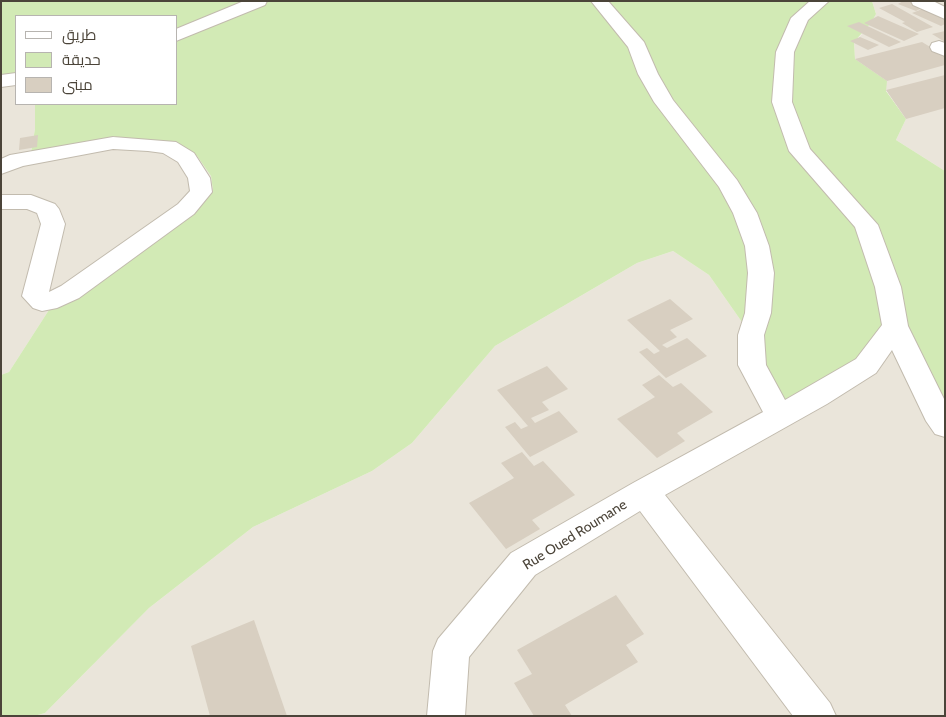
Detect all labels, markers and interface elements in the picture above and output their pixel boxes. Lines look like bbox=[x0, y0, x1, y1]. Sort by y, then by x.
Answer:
legend bbox=[15, 15, 178, 105]
text: طريق bbox=[62, 26, 96, 44]
text: حديقة bbox=[62, 51, 101, 69]
text: مبنى bbox=[62, 76, 93, 94]
street label: Rue Oued Roumane bbox=[520, 496, 630, 574]

